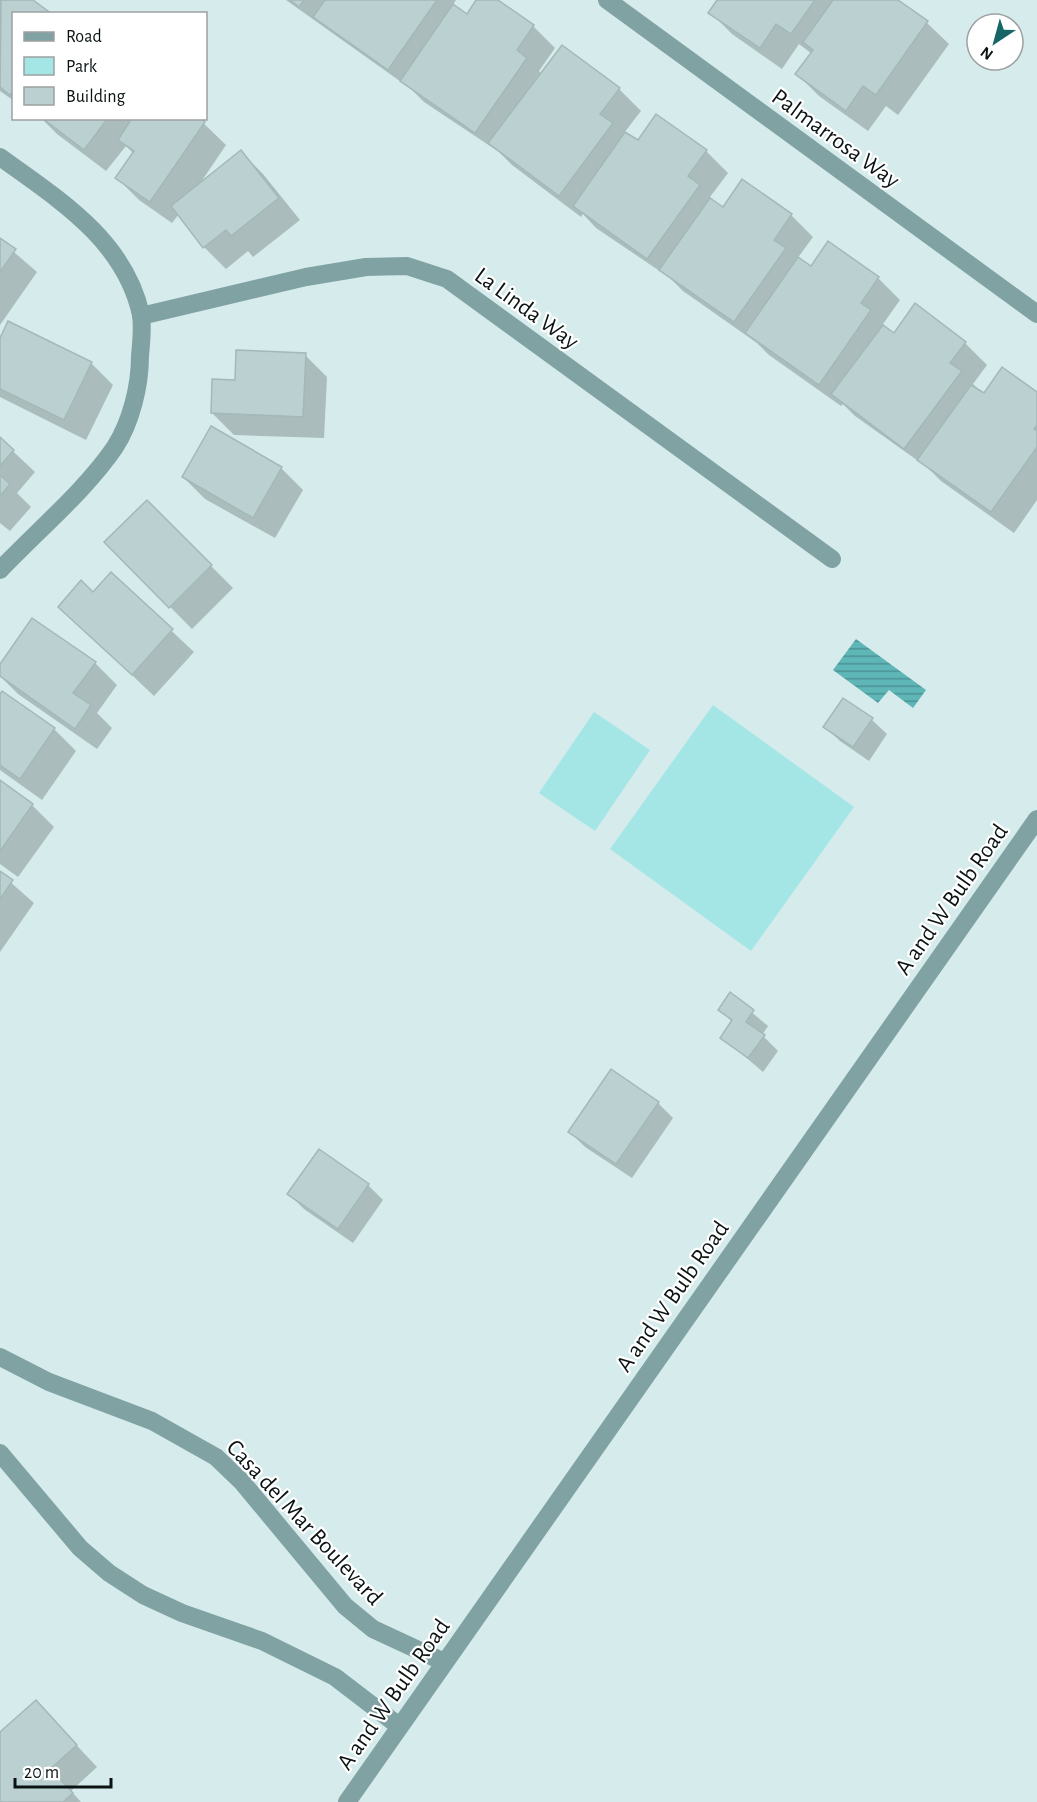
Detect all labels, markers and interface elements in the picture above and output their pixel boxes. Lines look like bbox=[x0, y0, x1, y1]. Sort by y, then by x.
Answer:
legend bbox=[12, 12, 207, 120]
north arrow bbox=[965, 12, 1025, 72]
text: Road bbox=[66, 28, 102, 46]
text: N bbox=[978, 44, 996, 63]
text: Park bbox=[66, 58, 98, 76]
street label: Palmarrosa Way bbox=[767, 85, 904, 193]
text: Building bbox=[66, 88, 126, 106]
street label: La Linda Way bbox=[470, 263, 583, 354]
street label: A and W Bulb Road bbox=[891, 820, 1013, 979]
street label: A and W Bulb Road bbox=[612, 1217, 734, 1376]
street label: Casa del Mar Boulevard bbox=[222, 1435, 387, 1610]
street label: A and W Bulb Road bbox=[333, 1615, 455, 1774]
scale bar bbox=[15, 1751, 111, 1789]
text: 20 m bbox=[24, 1764, 59, 1782]

